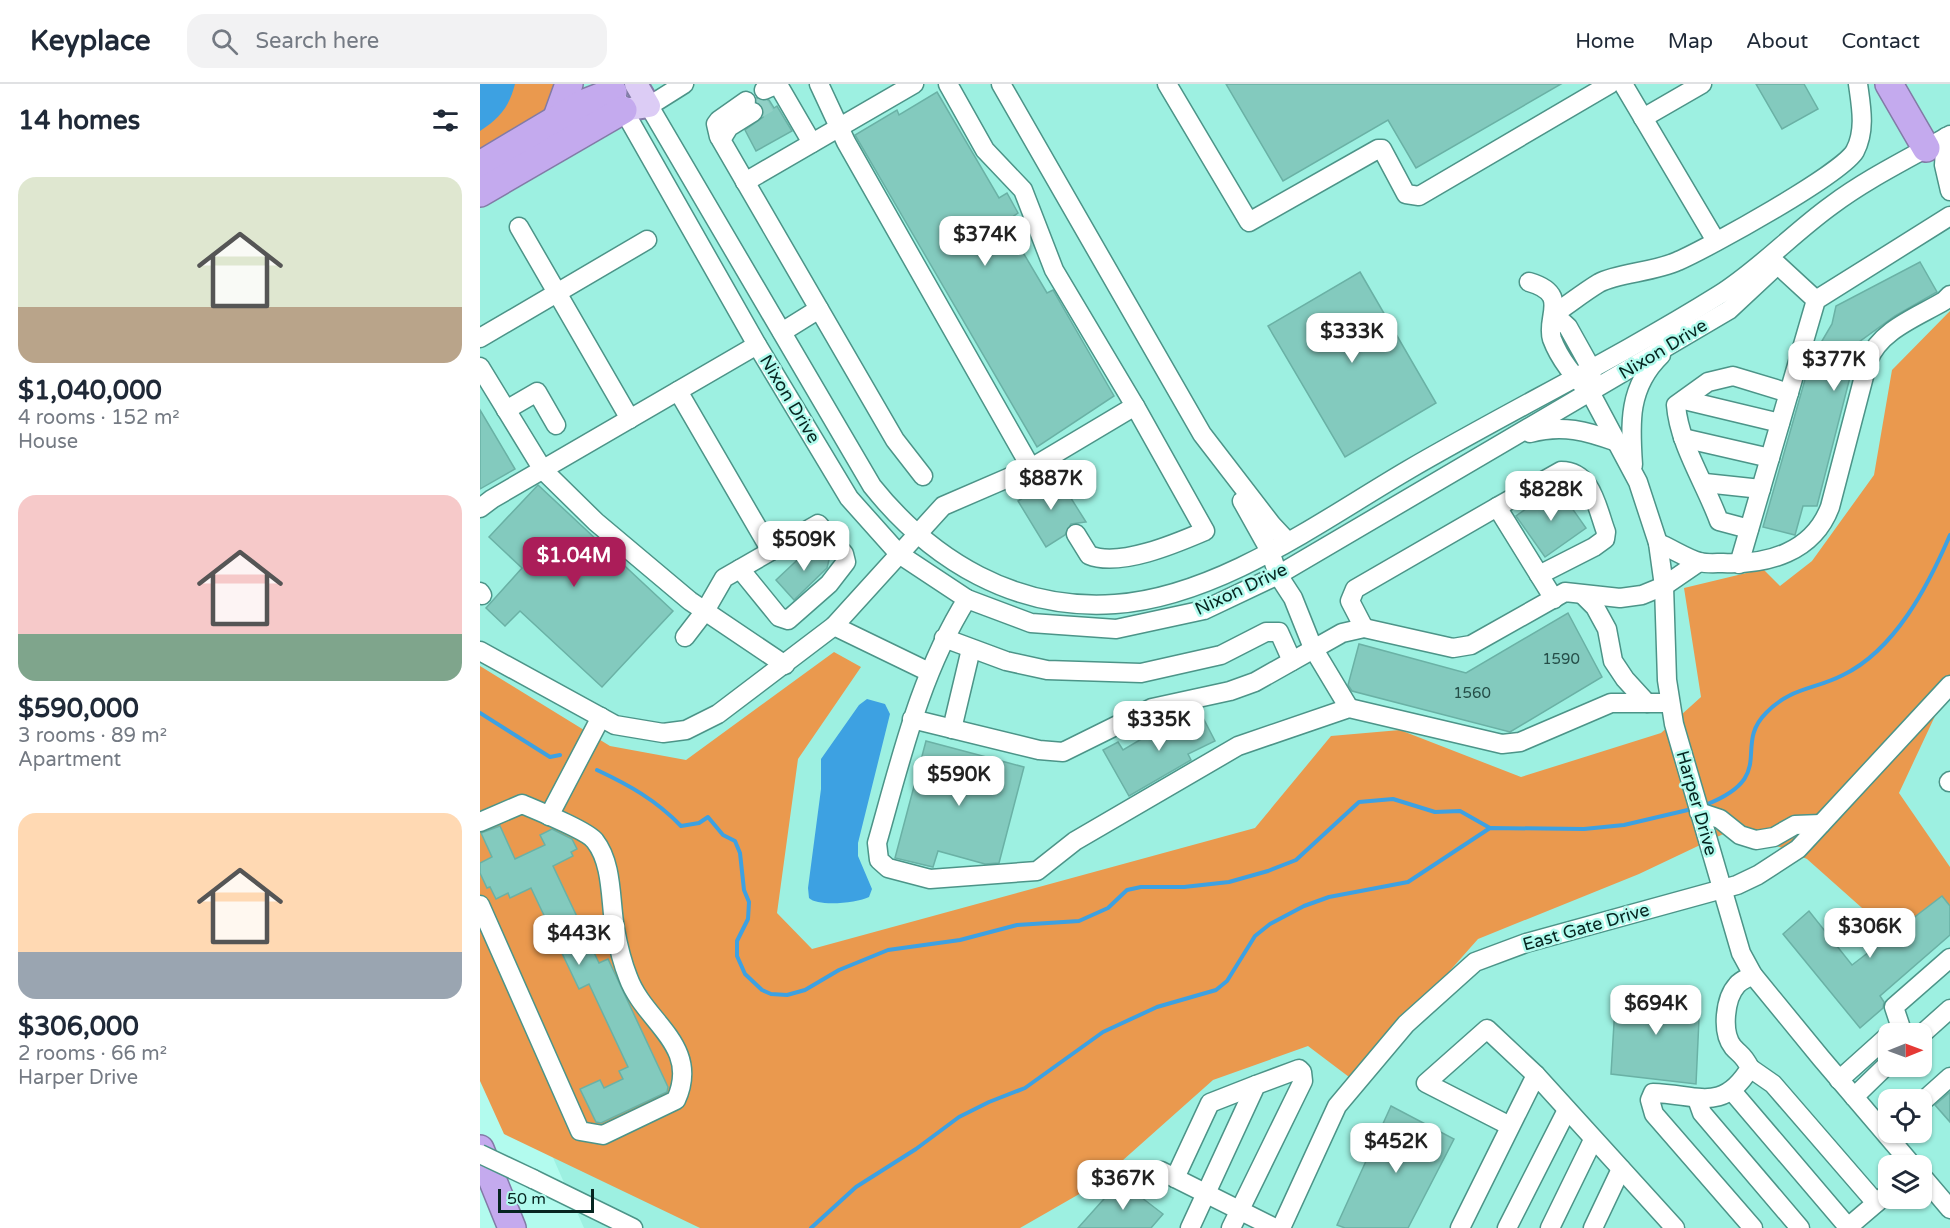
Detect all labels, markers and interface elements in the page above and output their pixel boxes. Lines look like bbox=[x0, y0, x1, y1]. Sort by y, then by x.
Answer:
search box bbox=[187, 14, 607, 68]
text: Keyplace bbox=[30, 24, 151, 58]
icon: search bbox=[208, 25, 241, 58]
text: Search here bbox=[256, 28, 379, 54]
text: Home bbox=[1575, 29, 1635, 54]
text: Map bbox=[1668, 29, 1713, 54]
text: About bbox=[1746, 29, 1808, 54]
text: Contact bbox=[1841, 29, 1920, 54]
icon: filters bbox=[429, 104, 462, 137]
text: 14 homes bbox=[18, 105, 140, 136]
icon: home bbox=[186, 216, 294, 324]
pin: $374K bbox=[943, 216, 1027, 267]
text: $374K bbox=[953, 223, 1017, 247]
pin: $333K bbox=[1310, 313, 1394, 364]
street label: Nixon Drive bbox=[1615, 314, 1711, 384]
text: $333K bbox=[1320, 320, 1384, 344]
pin: $377K bbox=[1792, 341, 1876, 392]
text: $377K bbox=[1802, 348, 1866, 372]
street label: Nixon Drive bbox=[755, 351, 825, 447]
text: $1,040,000 bbox=[18, 375, 162, 406]
text: 4 rooms · 152 m² bbox=[18, 406, 180, 430]
text: House bbox=[18, 430, 78, 454]
pin: $887K bbox=[1009, 460, 1093, 511]
text: $887K bbox=[1019, 467, 1083, 491]
pin: $828K bbox=[1509, 471, 1593, 522]
text: $828K bbox=[1519, 478, 1583, 502]
pin: $509K bbox=[762, 521, 846, 572]
text: $509K bbox=[772, 528, 836, 552]
icon: home bbox=[186, 534, 294, 642]
pin: $1.04M bbox=[525, 537, 623, 588]
text: $1.04M bbox=[537, 544, 611, 568]
street label: Nixon Drive bbox=[1191, 558, 1291, 620]
house number: 1590 bbox=[1542, 650, 1580, 668]
house number: 1560 bbox=[1453, 684, 1491, 702]
text: $590,000 bbox=[18, 693, 139, 724]
pin: $335K bbox=[1117, 701, 1201, 752]
text: $335K bbox=[1127, 708, 1191, 732]
text: 3 rooms · 89 m² bbox=[18, 724, 167, 748]
text: Apartment bbox=[18, 748, 121, 772]
street label: Harper Drive bbox=[1672, 748, 1722, 858]
pin: $590K bbox=[917, 756, 1001, 807]
text: $590K bbox=[927, 763, 991, 787]
icon: home bbox=[186, 852, 294, 960]
street label: East Gate Drive bbox=[1520, 898, 1652, 956]
pin: $306K bbox=[1828, 908, 1912, 959]
pin: $443K bbox=[537, 915, 621, 966]
text: $306K bbox=[1838, 915, 1902, 939]
text: $443K bbox=[547, 922, 611, 946]
pin: $694K bbox=[1614, 985, 1698, 1036]
text: $694K bbox=[1624, 992, 1688, 1016]
text: $306,000 bbox=[18, 1011, 139, 1042]
north arrow bbox=[1878, 1023, 1932, 1077]
map controls bbox=[1878, 1023, 1932, 1209]
text: 2 rooms · 66 m² bbox=[18, 1042, 167, 1066]
text: Harper Drive bbox=[18, 1066, 138, 1090]
button: locate bbox=[1878, 1089, 1932, 1143]
pin: $452K bbox=[1354, 1123, 1438, 1174]
text: $452K bbox=[1364, 1130, 1428, 1154]
button: layers bbox=[1878, 1155, 1932, 1209]
pin: $367K bbox=[1081, 1160, 1165, 1211]
text: $367K bbox=[1091, 1167, 1155, 1191]
scale bar bbox=[498, 1186, 594, 1214]
text: 50 m bbox=[507, 1189, 546, 1209]

